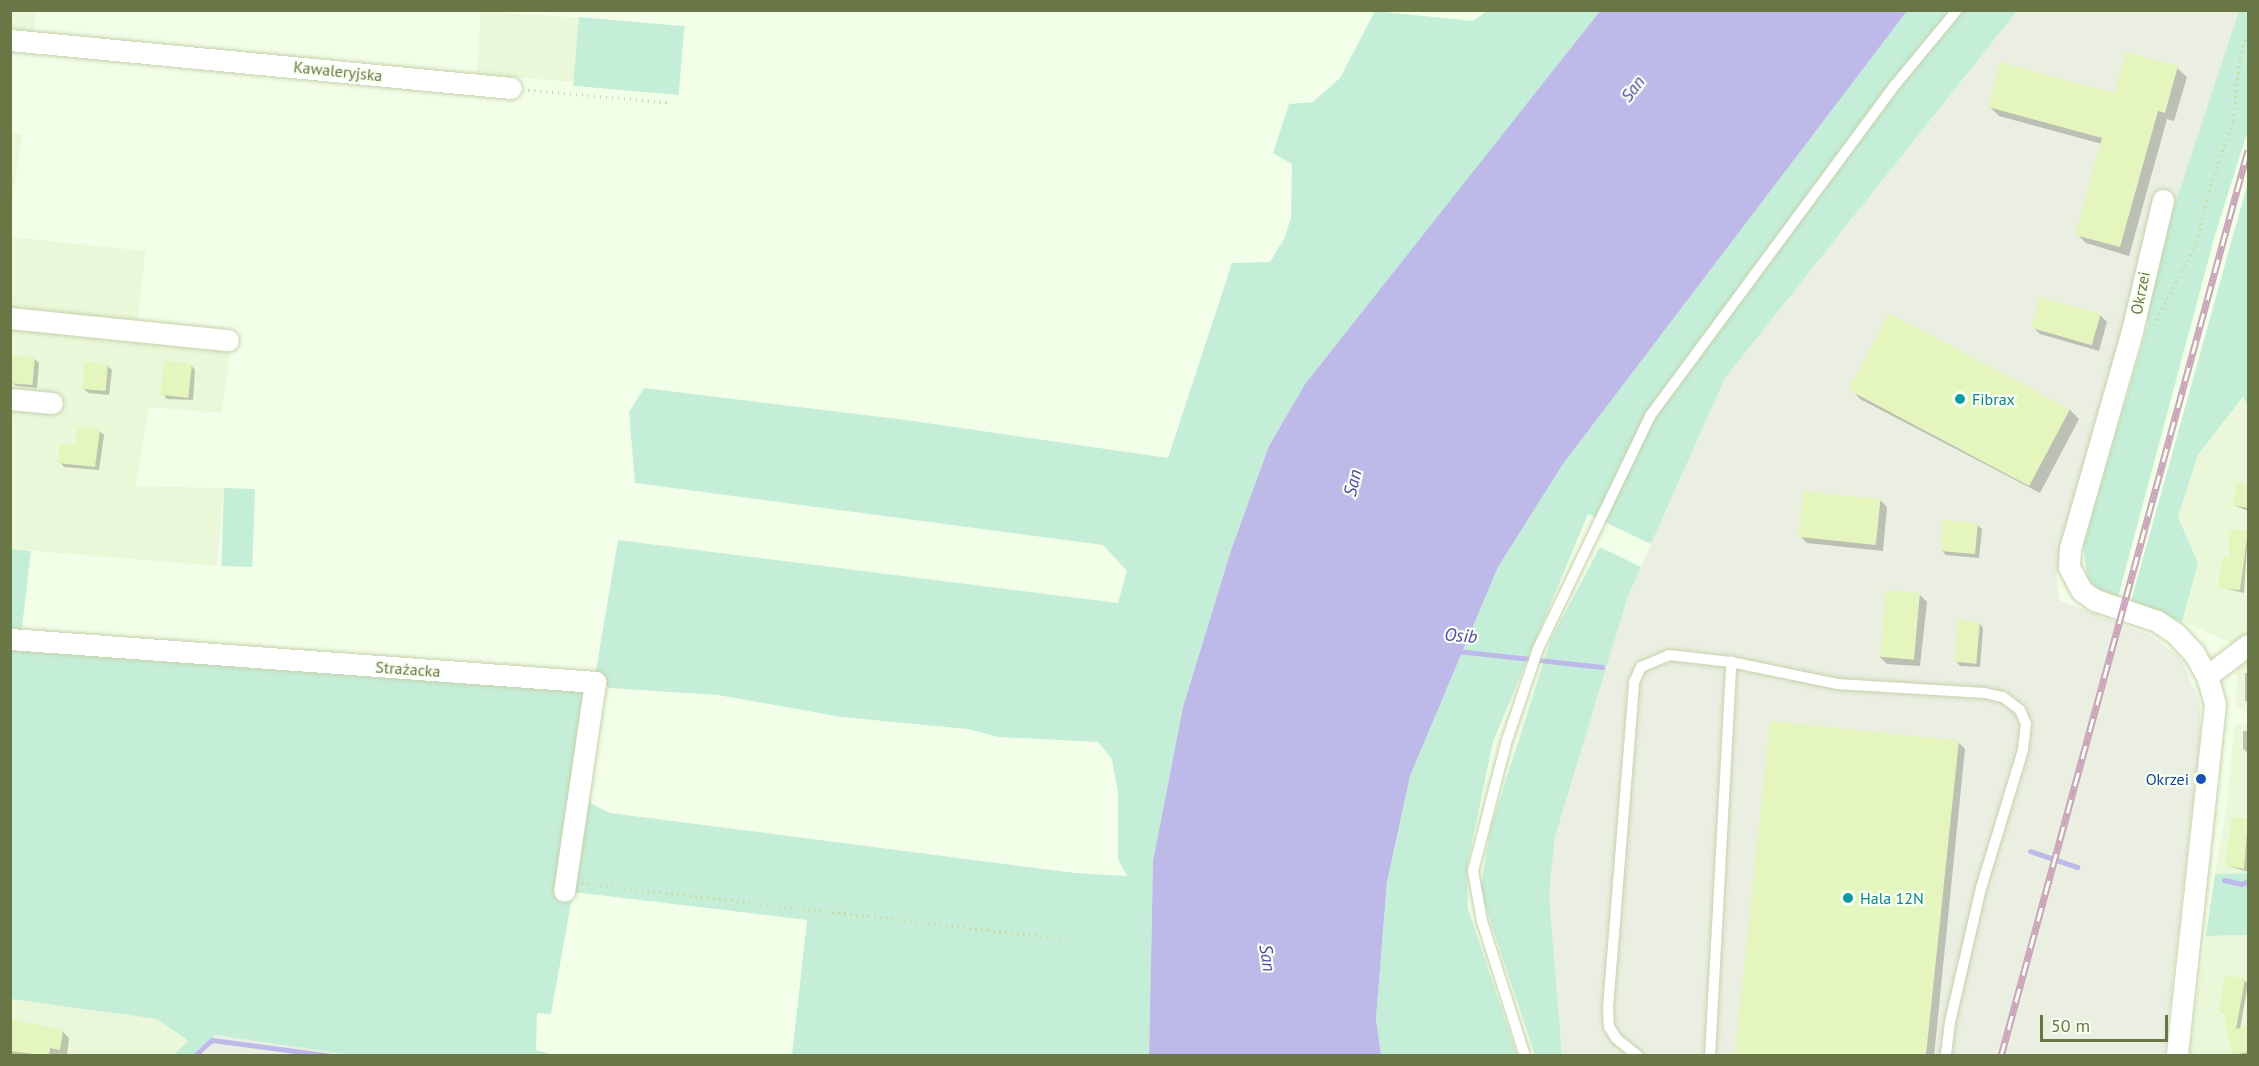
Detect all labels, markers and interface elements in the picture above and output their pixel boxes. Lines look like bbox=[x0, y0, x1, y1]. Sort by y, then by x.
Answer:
street label: Kawaleryjska bbox=[293, 57, 383, 85]
water label: San bbox=[1616, 72, 1650, 106]
street label: Okrzei bbox=[2126, 270, 2154, 316]
place label: Fibrax bbox=[1972, 389, 2015, 409]
marker: Fibrax bbox=[1953, 392, 1967, 406]
water label: San bbox=[1339, 467, 1367, 499]
water label: Osib bbox=[1444, 624, 1478, 648]
street label: Strażacka bbox=[375, 657, 441, 681]
place label: Okrzei bbox=[2146, 769, 2189, 789]
marker: Okrzei bbox=[2194, 772, 2208, 786]
place label: Hala 12N bbox=[1860, 888, 1924, 908]
marker: Hala 12N bbox=[1841, 891, 1855, 905]
water label: San bbox=[1254, 943, 1280, 973]
scale bar bbox=[2043, 1003, 2170, 1041]
text: 50 m bbox=[2051, 1014, 2090, 1037]

